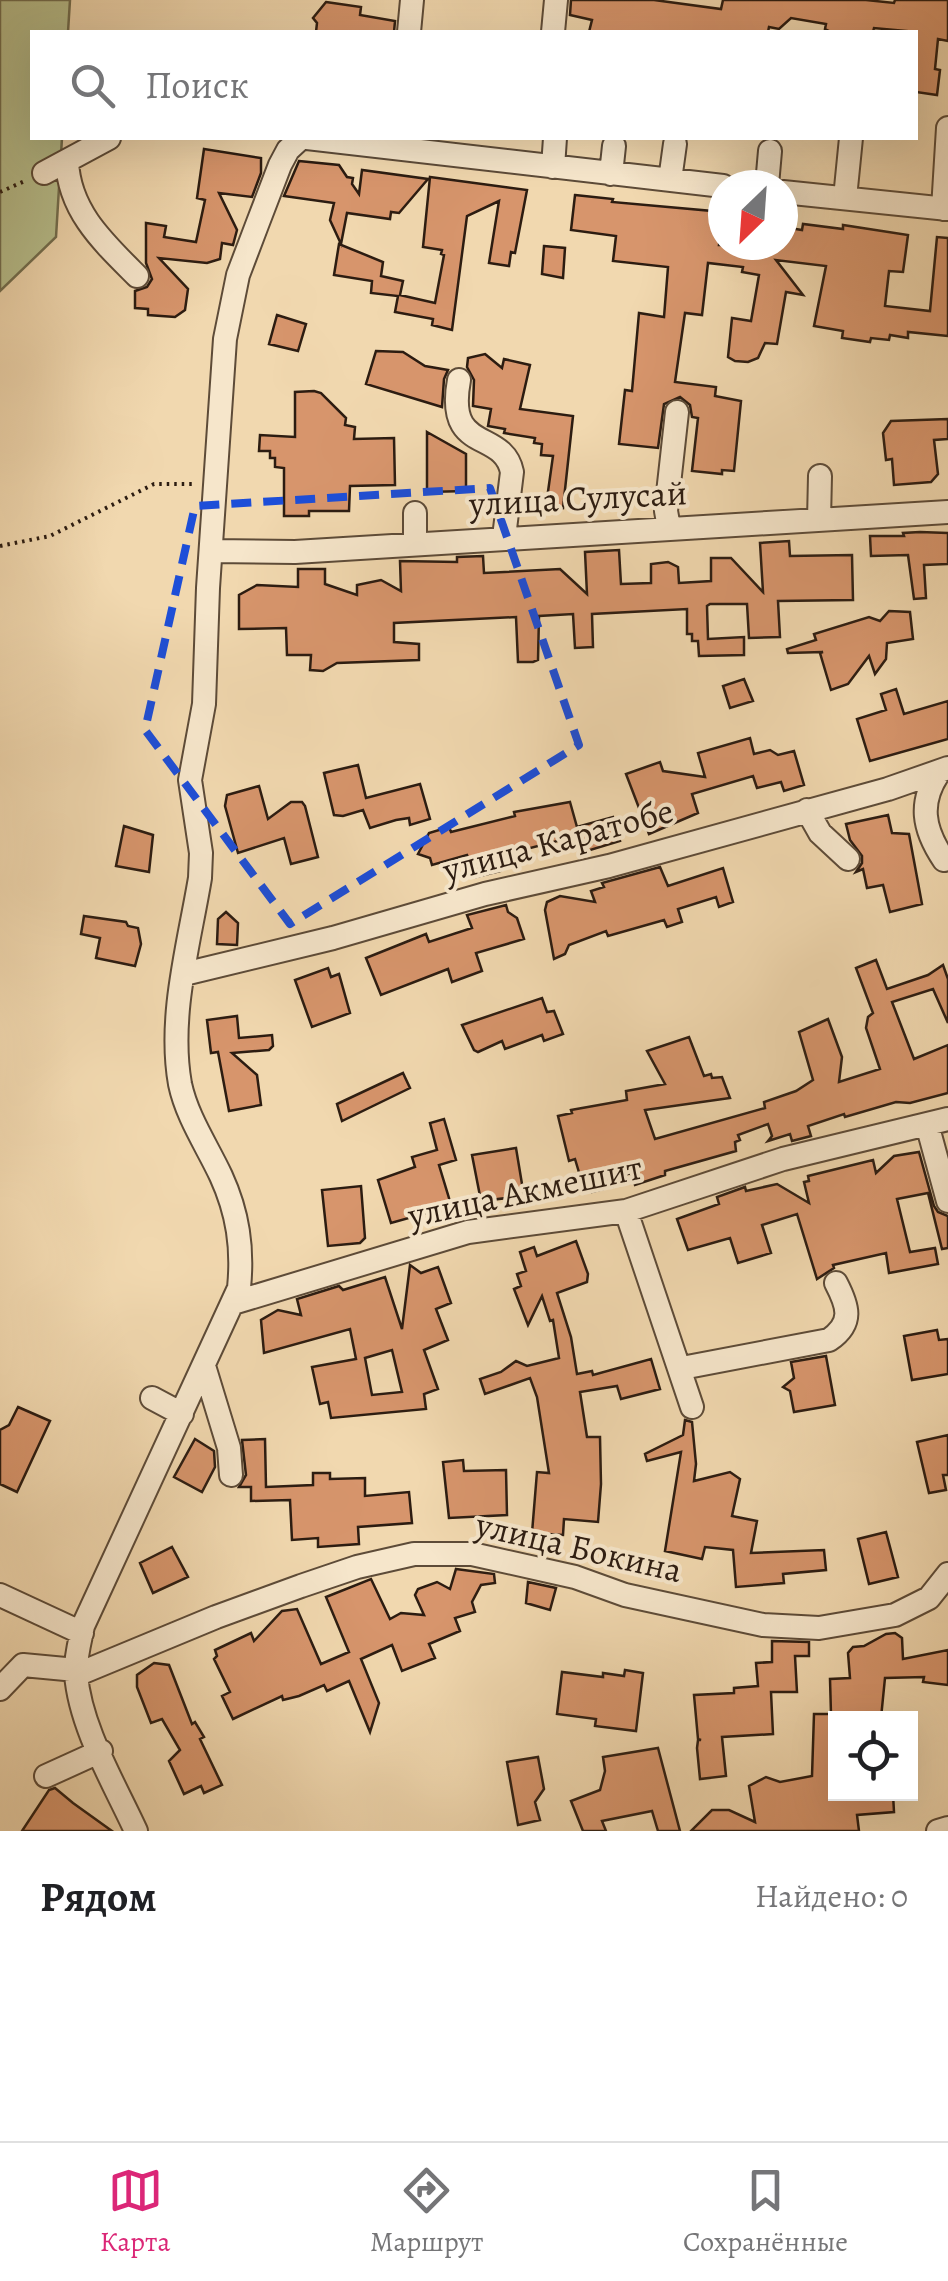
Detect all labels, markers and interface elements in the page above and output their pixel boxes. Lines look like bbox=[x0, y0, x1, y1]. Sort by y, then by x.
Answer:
search box bbox=[30, 30, 918, 140]
icon: search bbox=[65, 58, 120, 113]
text: Поиск bbox=[145, 59, 249, 111]
north arrow bbox=[708, 170, 798, 260]
street label: улица Сулусай bbox=[467, 468, 688, 528]
street label: улица Каратобе bbox=[437, 786, 678, 894]
street label: улица Акмешит bbox=[402, 1143, 647, 1239]
street label: улица Бокина bbox=[470, 1500, 687, 1594]
map controls bbox=[828, 1711, 918, 1801]
button: locate bbox=[828, 1711, 918, 1801]
text: Рядом bbox=[40, 1868, 157, 1925]
text: Найдено: 0 bbox=[755, 1874, 908, 1918]
tab: Карта bbox=[100, 2163, 170, 2261]
tab: Маршрут bbox=[370, 2163, 483, 2261]
tab: Сохранённые bbox=[683, 2163, 848, 2261]

